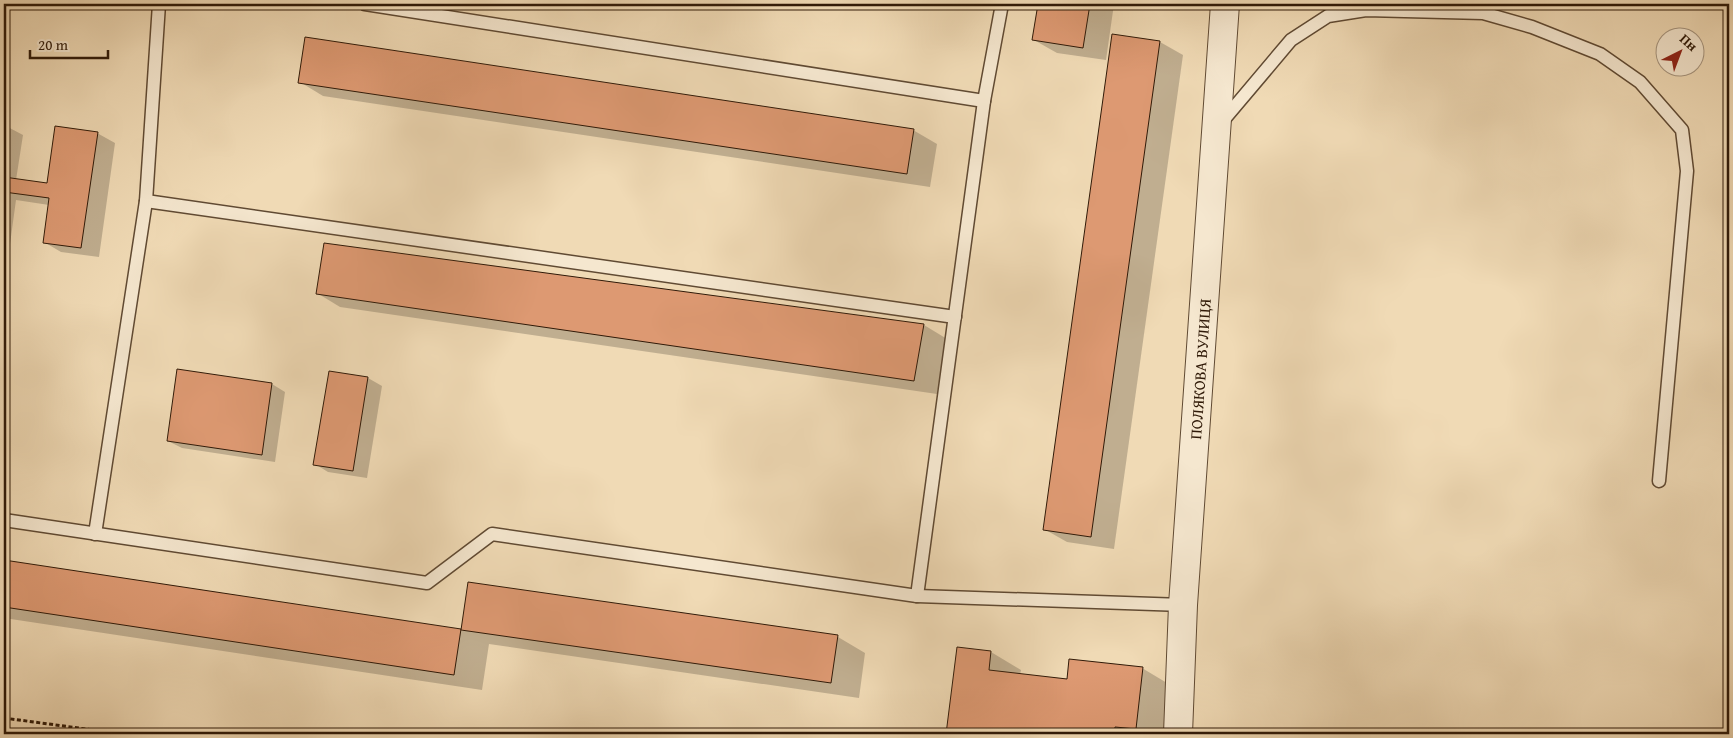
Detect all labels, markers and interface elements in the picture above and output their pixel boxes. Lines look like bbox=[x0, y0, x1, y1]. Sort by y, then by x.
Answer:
scale bar bbox=[30, 28, 108, 60]
north arrow bbox=[1656, 28, 1706, 78]
text: Пн bbox=[1675, 29, 1702, 56]
text: 20 m bbox=[38, 34, 69, 55]
street label: ПОЛЯКОВА ВУЛИЦЯ bbox=[1183, 297, 1217, 440]

